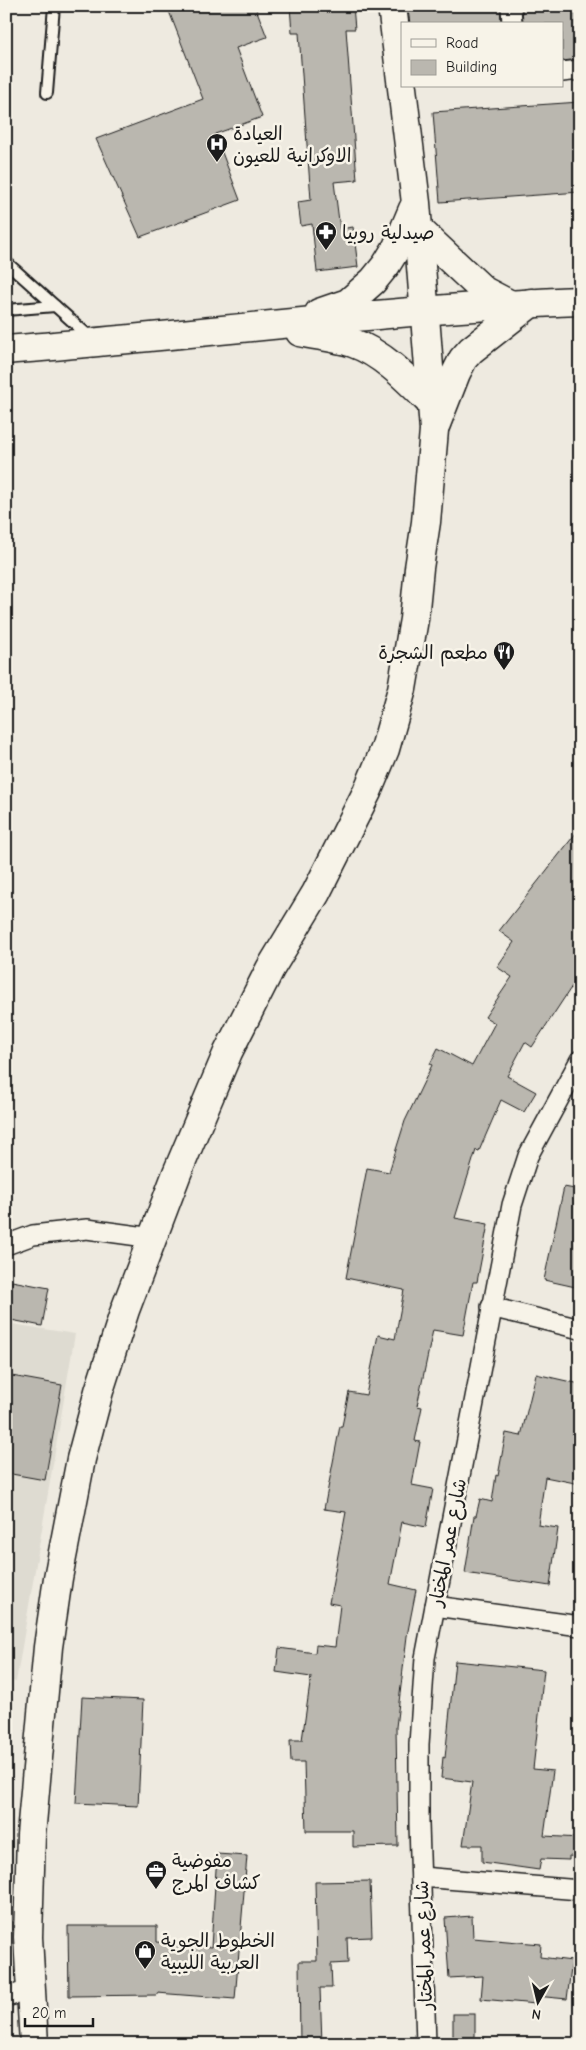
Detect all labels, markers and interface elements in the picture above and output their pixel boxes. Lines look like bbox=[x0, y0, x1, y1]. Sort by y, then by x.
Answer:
legend bbox=[401, 22, 564, 88]
text: Road bbox=[446, 34, 478, 52]
text: Building bbox=[446, 58, 497, 76]
place label: العيادة الاوكرانية للعيون bbox=[233, 123, 351, 168]
hospital icon: العيادة الاوكرانية للعيون bbox=[205, 132, 229, 163]
pharmacy icon: صيدلية روبيا bbox=[314, 220, 338, 251]
place label: صيدلية روبيا bbox=[342, 222, 435, 244]
restaurant icon: مطعم الشجرة bbox=[492, 640, 516, 671]
place label: مطعم الشجرة bbox=[378, 642, 488, 667]
street label: شارع عمر المختار bbox=[424, 1477, 473, 1610]
place label: مفوضية كشاف المرج bbox=[172, 1850, 261, 1895]
office icon: مفوضية كشاف المرج bbox=[144, 1859, 168, 1890]
street label: شارع عمر المختار bbox=[411, 1880, 439, 2012]
place label: الخطوط الجوية العربية الليبية bbox=[161, 1930, 275, 1974]
shop icon: الخطوط الجوية العربية الليبية bbox=[133, 1939, 157, 1970]
north arrow bbox=[514, 1978, 564, 2028]
scale bar bbox=[25, 1995, 92, 2027]
text: 20 m bbox=[32, 2004, 66, 2022]
text: N bbox=[531, 2005, 542, 2023]

